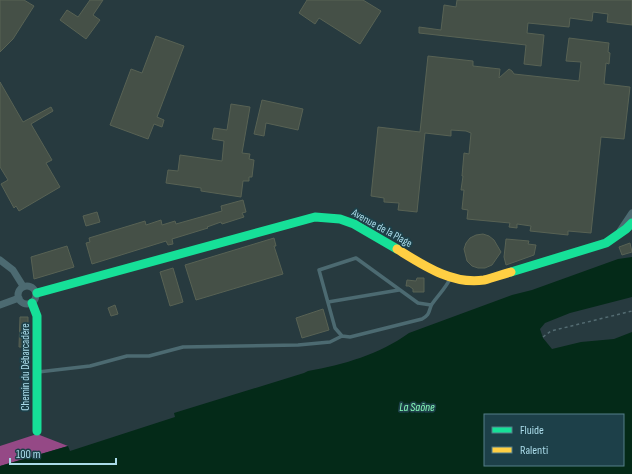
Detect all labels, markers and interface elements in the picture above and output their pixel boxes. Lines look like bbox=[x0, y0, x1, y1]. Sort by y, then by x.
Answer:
street label: Avenue de la Plage bbox=[349, 206, 415, 250]
street label: Chemin du Débarcadère bbox=[19, 323, 32, 411]
water label: La Saône bbox=[399, 400, 435, 415]
legend bbox=[484, 414, 624, 466]
text: Fluide bbox=[520, 423, 544, 438]
scale bar bbox=[10, 440, 116, 466]
text: Ralenti bbox=[520, 443, 548, 458]
text: 100 m bbox=[16, 447, 41, 462]

